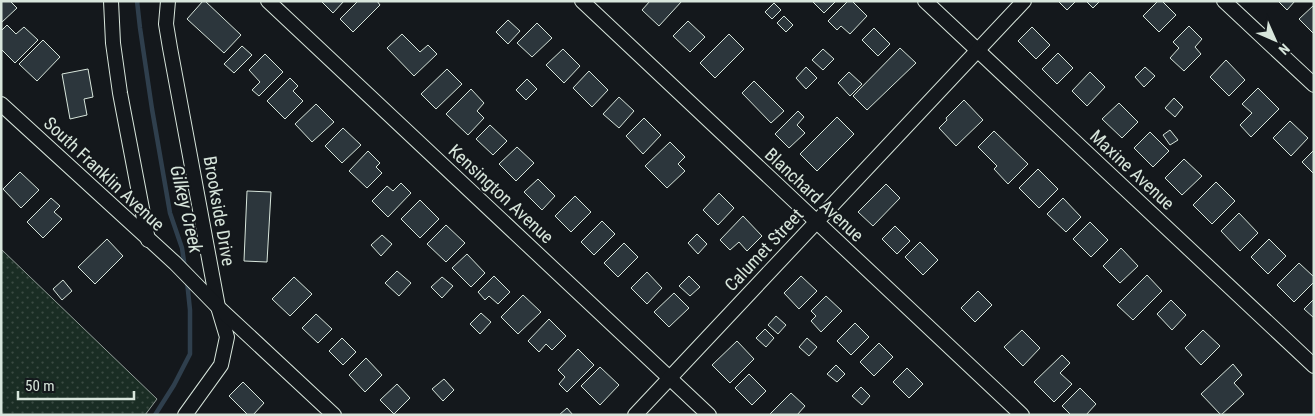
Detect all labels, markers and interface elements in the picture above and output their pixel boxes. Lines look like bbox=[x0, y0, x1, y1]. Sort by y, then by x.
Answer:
north arrow bbox=[1250, 15, 1300, 65]
text: N bbox=[1276, 41, 1293, 58]
street label: South Franklin Avenue bbox=[40, 112, 169, 235]
street label: Maxine Avenue bbox=[1086, 125, 1179, 214]
street label: Kensington Avenue bbox=[445, 140, 558, 248]
street label: Blanchard Avenue bbox=[761, 144, 868, 246]
street label: Brookside Drive bbox=[200, 154, 239, 267]
water label: Gilkey Creek bbox=[165, 163, 208, 256]
street label: Calumet Street bbox=[720, 204, 807, 295]
scale bar bbox=[18, 368, 134, 400]
text: 50 m bbox=[25, 377, 55, 395]

